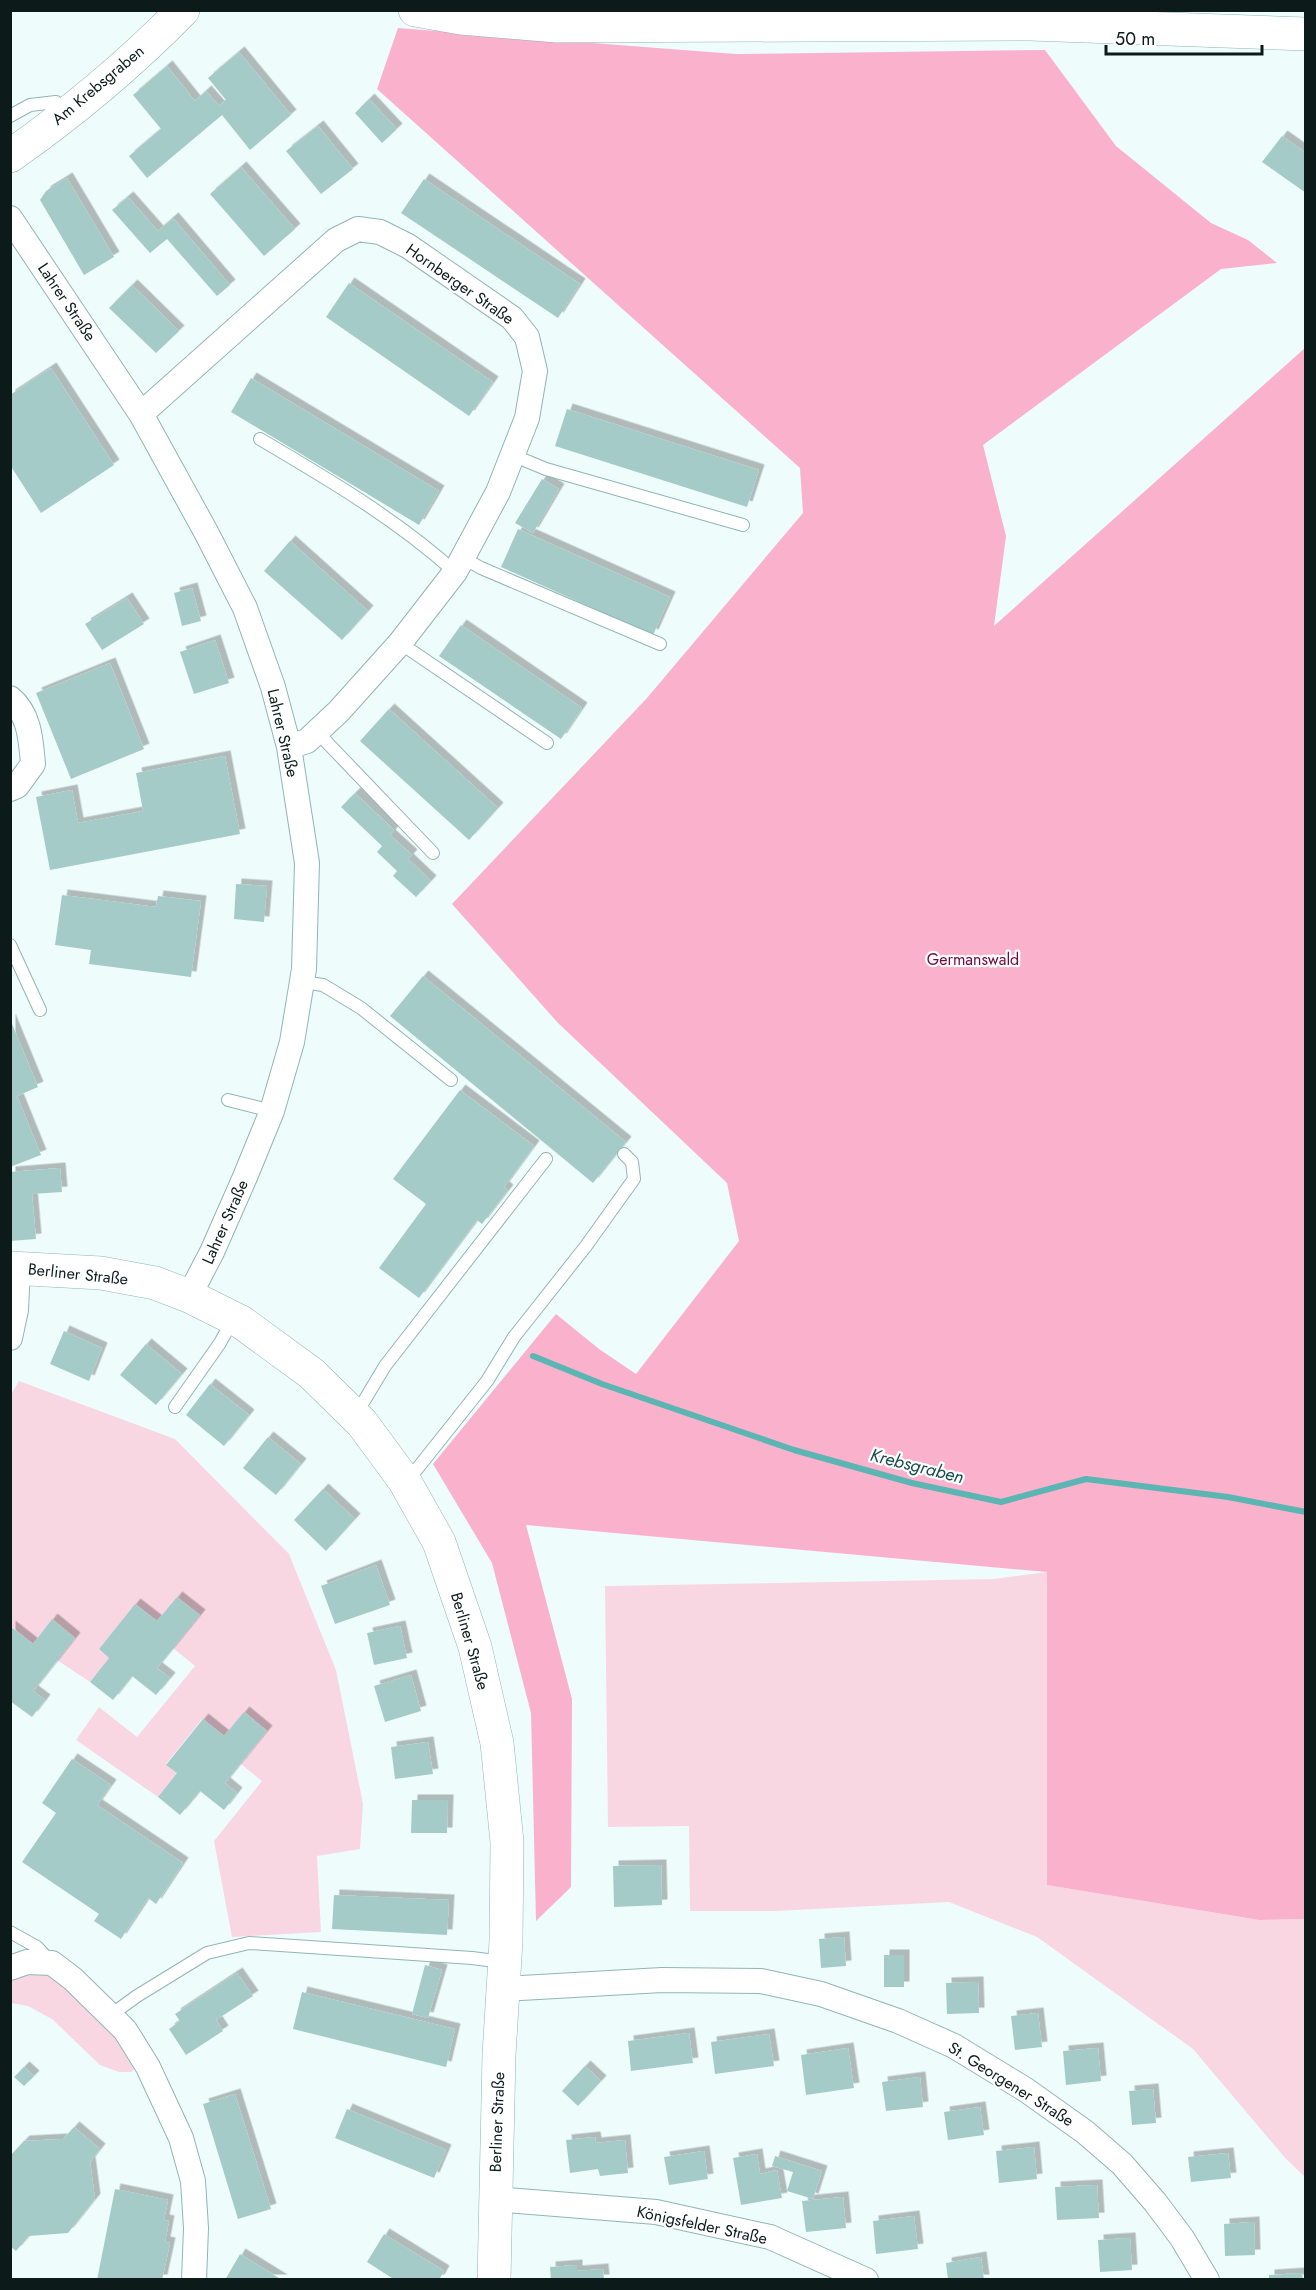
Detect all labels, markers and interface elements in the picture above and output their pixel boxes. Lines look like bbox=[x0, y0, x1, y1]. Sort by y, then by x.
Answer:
scale bar bbox=[1106, 18, 1262, 56]
text: 50 m bbox=[1115, 26, 1155, 52]
street label: Am Krebsgraben bbox=[47, 40, 149, 130]
street label: Hornberger Straße bbox=[401, 238, 519, 330]
street label: Lahrer Straße bbox=[32, 258, 102, 346]
street label: Lahrer Straße bbox=[262, 686, 304, 780]
park label: Germanswald bbox=[927, 948, 1019, 971]
street label: Lahrer Straße bbox=[196, 1176, 254, 1268]
street label: Berliner Straße bbox=[27, 1257, 129, 1291]
water label: Krebsgraben bbox=[867, 1442, 967, 1490]
street label: Berliner Straße bbox=[445, 1590, 495, 1692]
street label: St. Georgener Straße bbox=[944, 2036, 1078, 2132]
street label: Berliner Straße bbox=[484, 2071, 510, 2173]
street label: Königsfelder Straße bbox=[635, 2200, 769, 2250]

